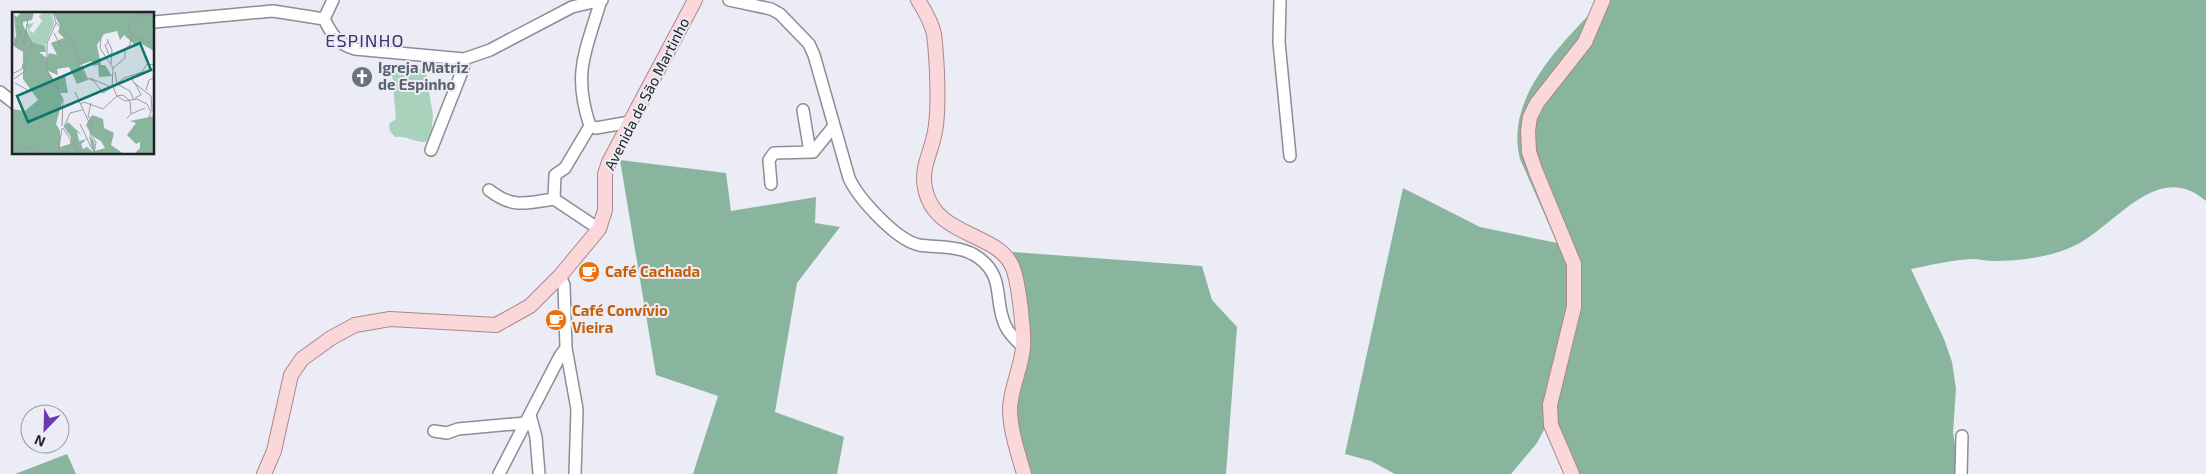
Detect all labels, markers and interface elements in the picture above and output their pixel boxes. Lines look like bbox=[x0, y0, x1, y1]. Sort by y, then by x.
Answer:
inset map bbox=[12, 12, 155, 155]
street label: Avenida de São Martinho bbox=[600, 14, 692, 173]
district label: ESPINHO bbox=[325, 29, 405, 51]
place label: Igreja Matriz de Espinho bbox=[378, 58, 469, 93]
church icon: Igreja Matriz de Espinho bbox=[350, 65, 374, 89]
cafe icon: Café Cachada bbox=[577, 260, 601, 284]
place label: Café Cachada bbox=[605, 262, 700, 280]
place label: Café Convívio Vieira bbox=[572, 301, 668, 336]
cafe icon: Café Convívio Vieira bbox=[544, 308, 568, 332]
north arrow bbox=[20, 404, 70, 454]
text: N bbox=[32, 432, 48, 451]

